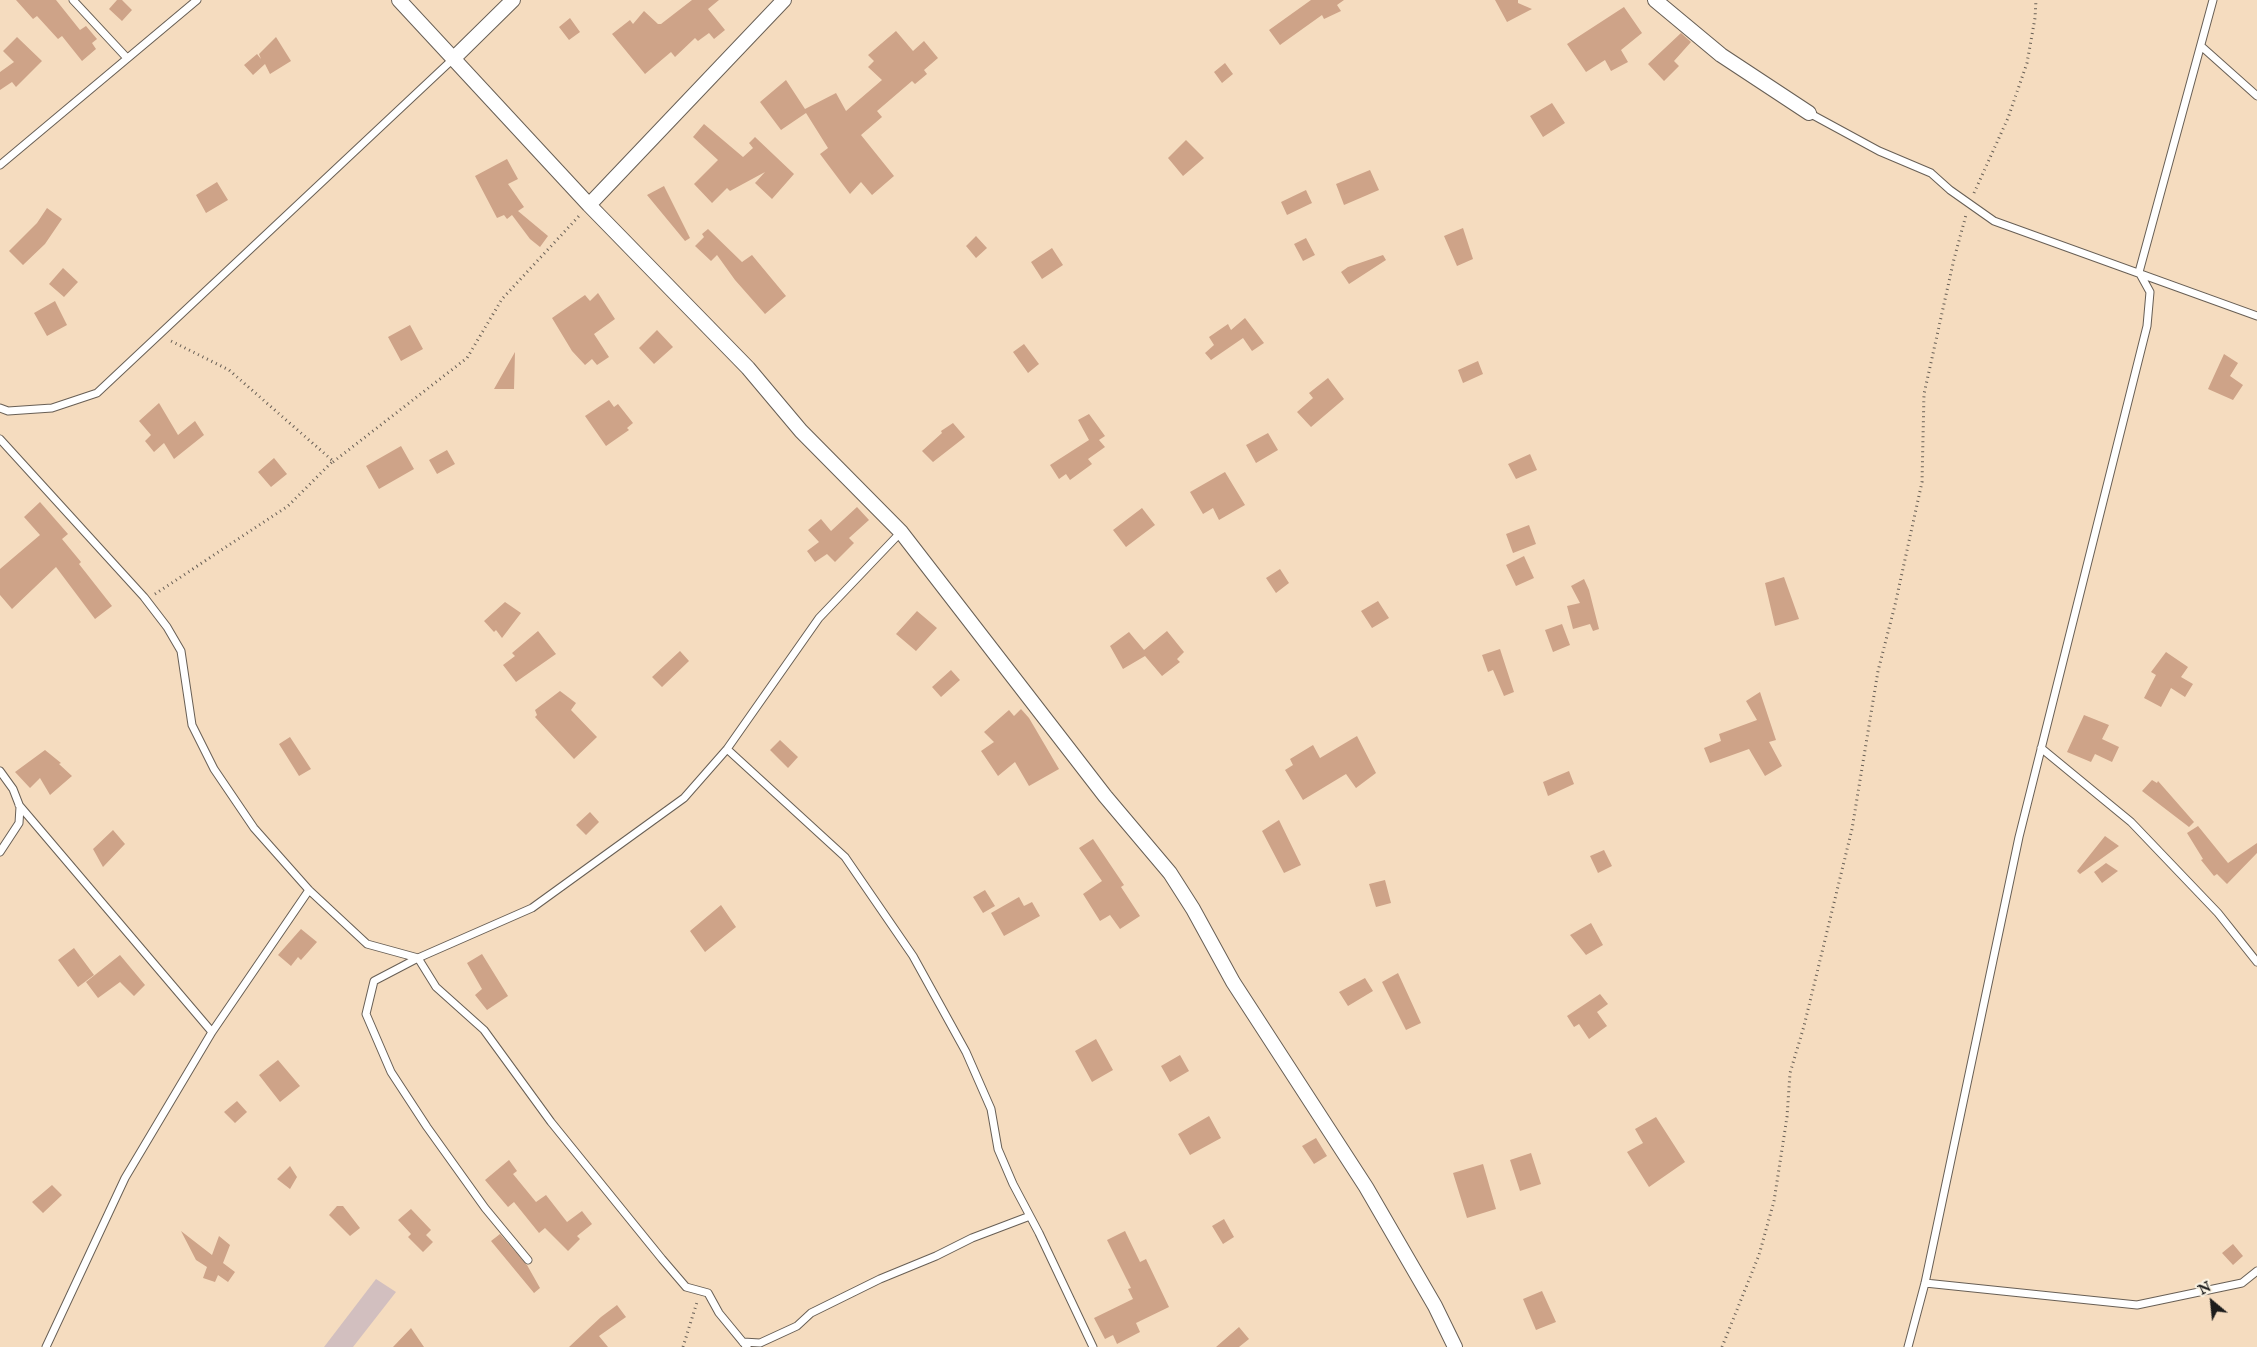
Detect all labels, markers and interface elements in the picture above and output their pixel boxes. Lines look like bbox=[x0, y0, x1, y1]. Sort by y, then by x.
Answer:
north arrow bbox=[2187, 1277, 2237, 1327]
text: N bbox=[2195, 1278, 2215, 1300]

